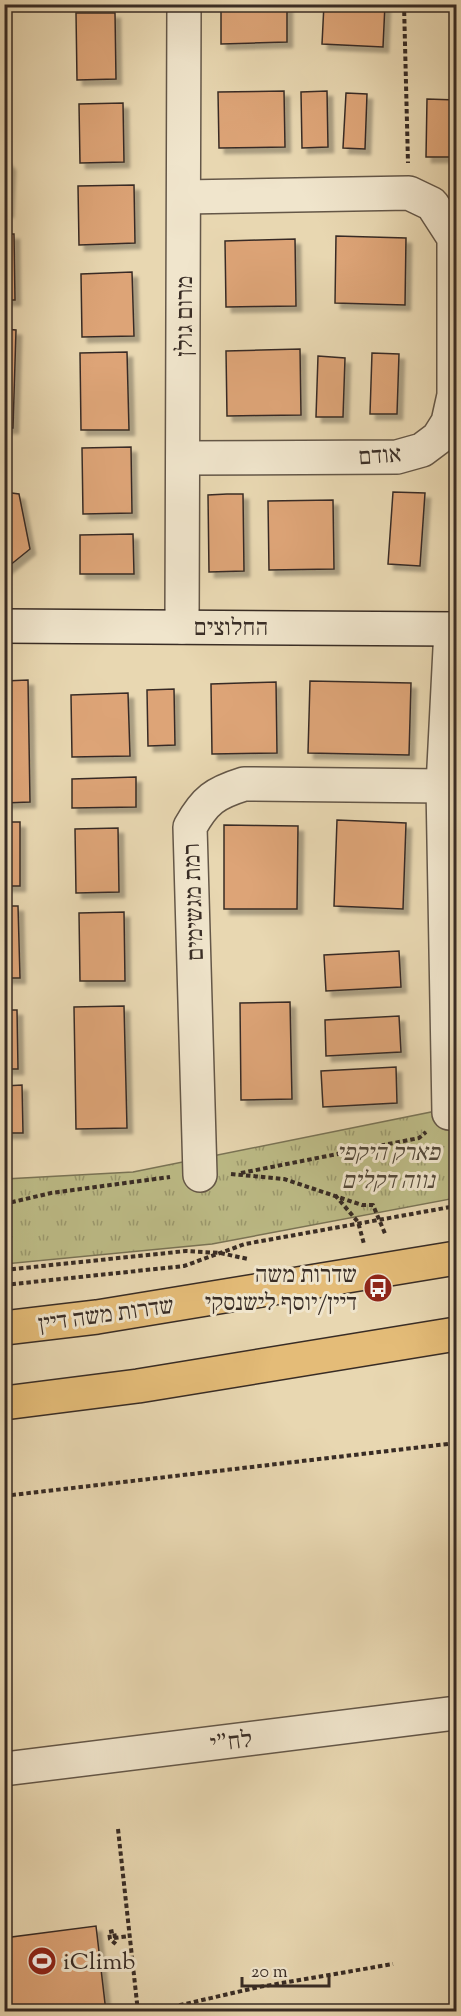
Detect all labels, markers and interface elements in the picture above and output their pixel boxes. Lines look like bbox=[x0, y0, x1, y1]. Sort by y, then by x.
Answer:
street label: מרום גולן bbox=[169, 276, 203, 356]
street label: אודם bbox=[357, 439, 403, 475]
street label: החלוצים bbox=[194, 612, 268, 646]
street label: רמת מגשימים bbox=[176, 843, 214, 961]
park label: פארק היקפי נווה דקלים bbox=[336, 1137, 442, 1199]
place label: שדרות משה דיין/יוסף לישנסקי bbox=[205, 1259, 357, 1321]
bus stop icon: שדרות משה דיין/יוסף לישנסקי bbox=[362, 1272, 394, 1304]
street label: שדרות משה דיין bbox=[36, 1290, 176, 1342]
street label: לח"י bbox=[208, 1724, 254, 1762]
sports icon: iClimb bbox=[26, 1945, 58, 1977]
place label: iClimb bbox=[63, 1946, 135, 1980]
scale bar bbox=[242, 1950, 329, 1988]
text: 20 m bbox=[251, 1960, 288, 1986]

